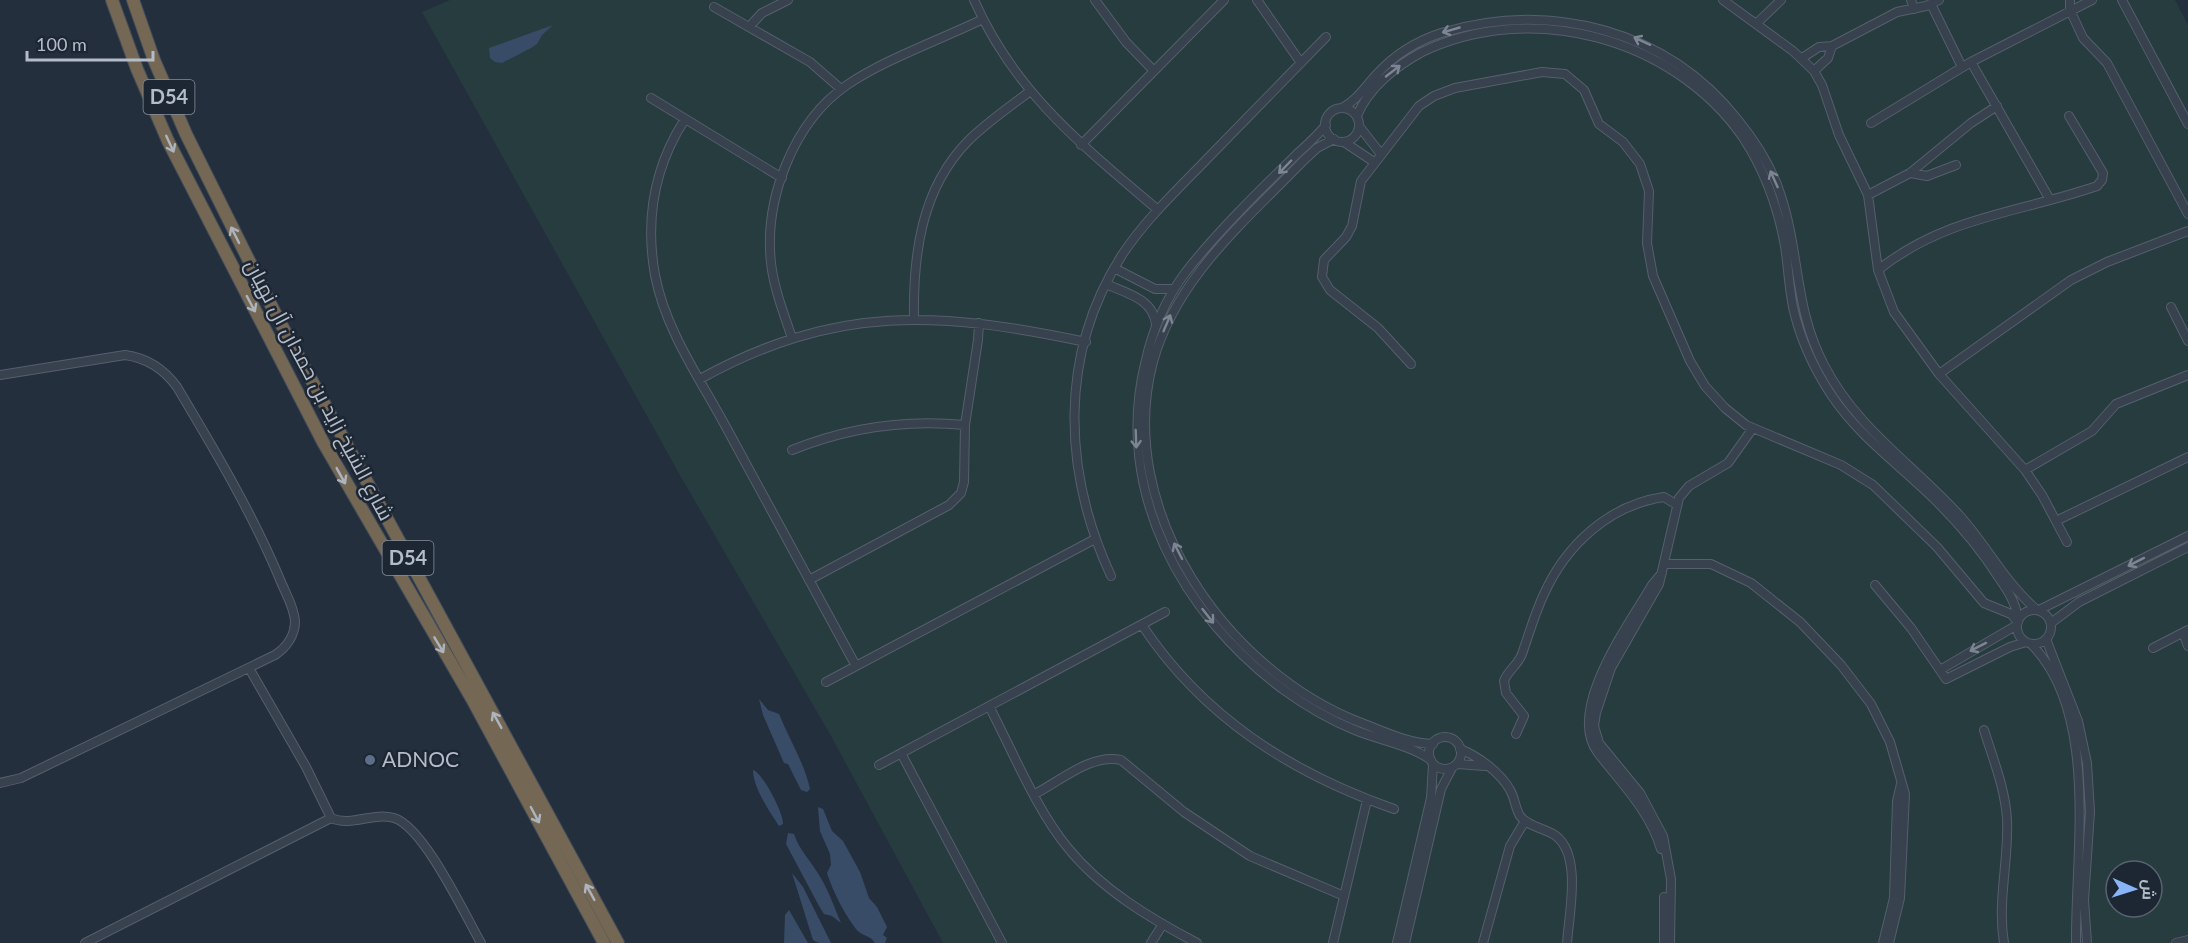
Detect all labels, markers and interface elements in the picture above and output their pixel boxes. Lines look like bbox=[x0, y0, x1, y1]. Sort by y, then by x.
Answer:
scale bar bbox=[27, 24, 153, 62]
one-way arrow bbox=[1442, 25, 1461, 36]
text: 100 m bbox=[36, 33, 87, 55]
one-way arrow bbox=[1633, 35, 1651, 47]
one-way arrow bbox=[1385, 65, 1401, 78]
road number: D54 bbox=[144, 80, 195, 114]
one-way arrow bbox=[164, 134, 176, 152]
one-way arrow bbox=[1278, 159, 1292, 174]
one-way arrow bbox=[1768, 170, 1779, 188]
one-way arrow bbox=[228, 226, 240, 244]
street label: شارع الشيخ زايد بن حمدان آل نهيان bbox=[238, 254, 400, 526]
one-way arrow bbox=[245, 295, 257, 313]
one-way arrow bbox=[1162, 315, 1173, 333]
one-way arrow bbox=[1130, 428, 1142, 448]
one-way arrow bbox=[336, 467, 347, 485]
road number: D54 bbox=[382, 541, 434, 575]
one-way arrow bbox=[1172, 543, 1184, 561]
one-way arrow bbox=[2127, 557, 2145, 568]
one-way arrow bbox=[1202, 608, 1215, 624]
one-way arrow bbox=[434, 636, 446, 653]
one-way arrow bbox=[1970, 641, 1987, 653]
one-way arrow bbox=[491, 712, 502, 730]
place label: ADNOC bbox=[382, 746, 459, 771]
marker: ADNOC bbox=[363, 753, 377, 767]
one-way arrow bbox=[529, 806, 541, 823]
north arrow bbox=[2104, 859, 2164, 919]
text: ش bbox=[2138, 879, 2160, 901]
one-way arrow bbox=[584, 883, 595, 901]

